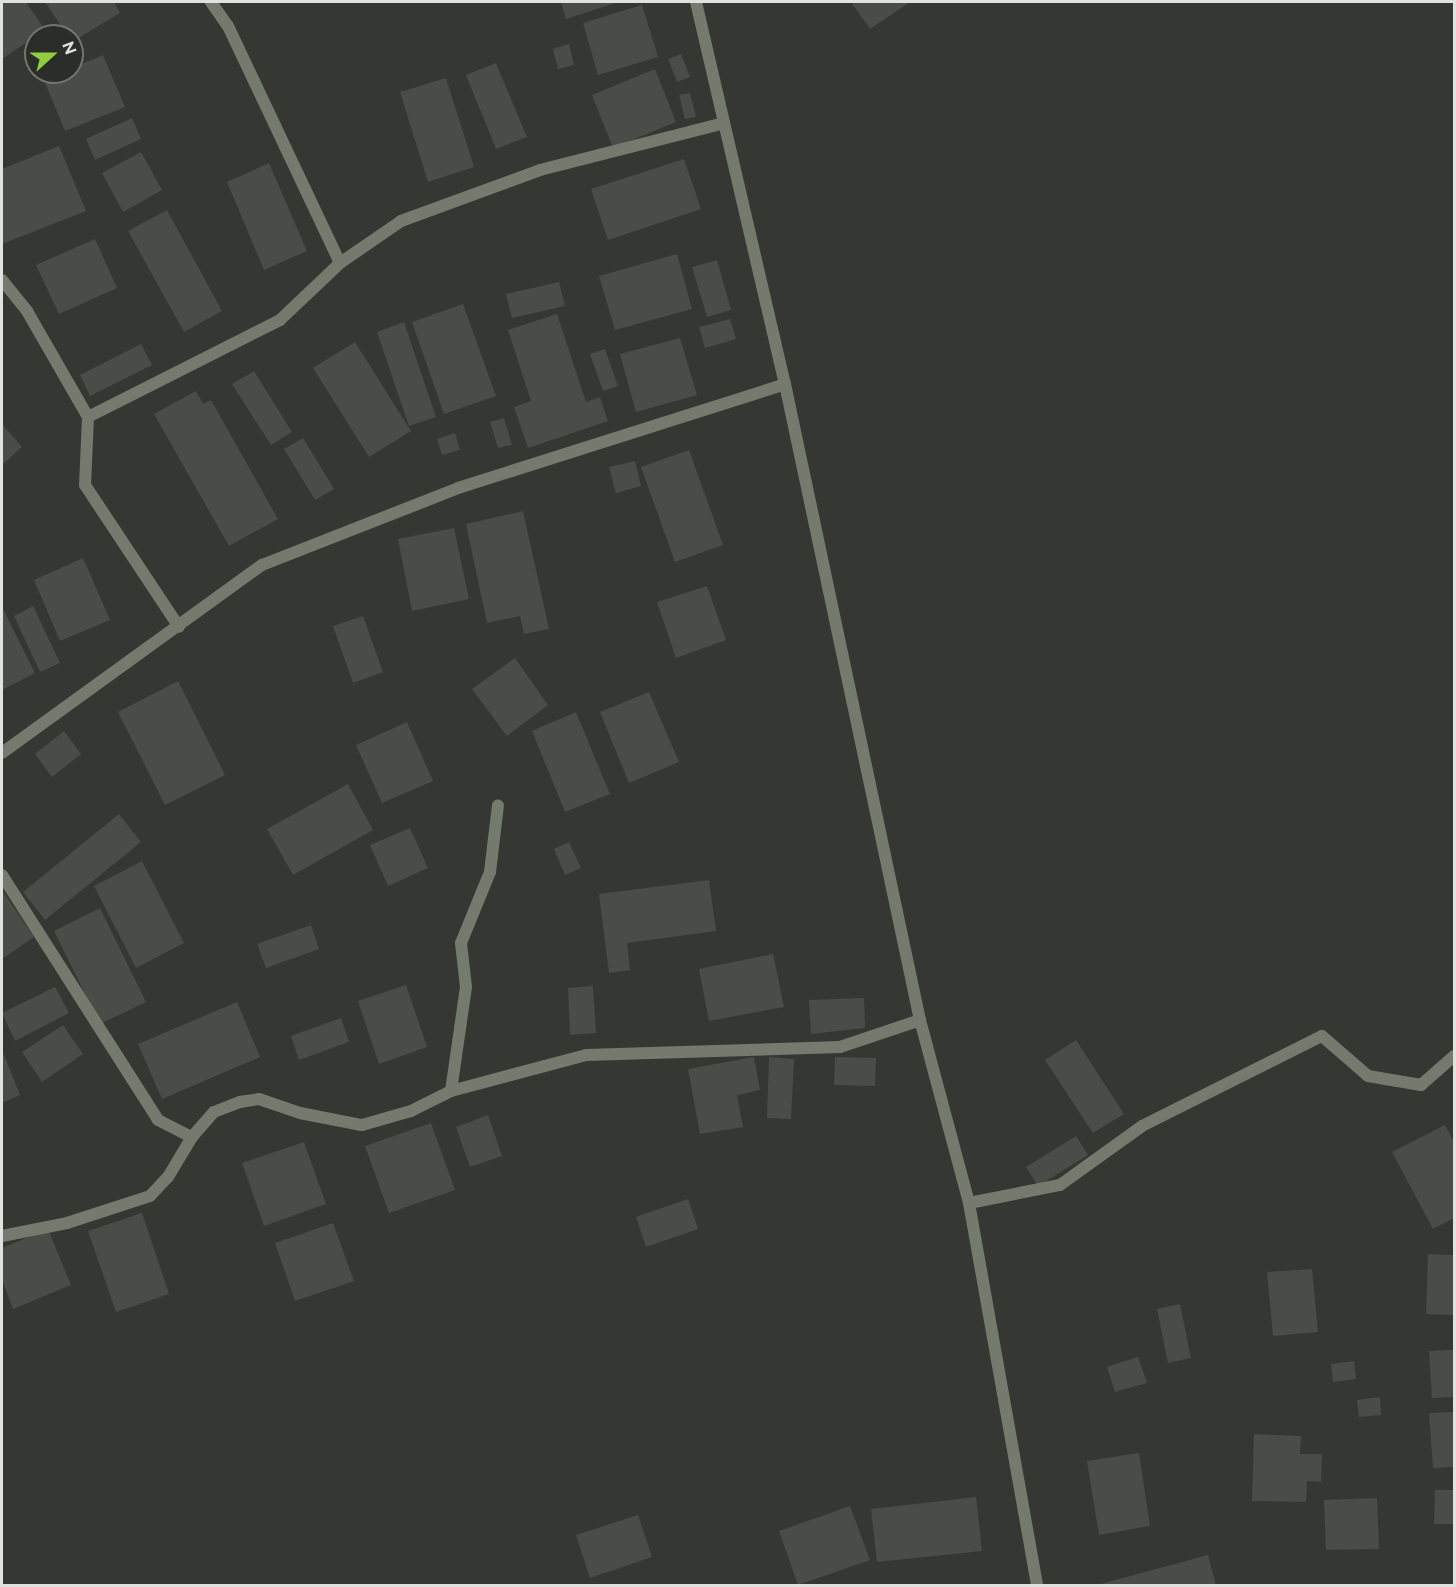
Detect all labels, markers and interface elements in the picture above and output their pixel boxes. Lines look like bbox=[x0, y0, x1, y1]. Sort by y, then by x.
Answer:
north arrow bbox=[24, 24, 84, 84]
text: N bbox=[58, 39, 80, 57]

